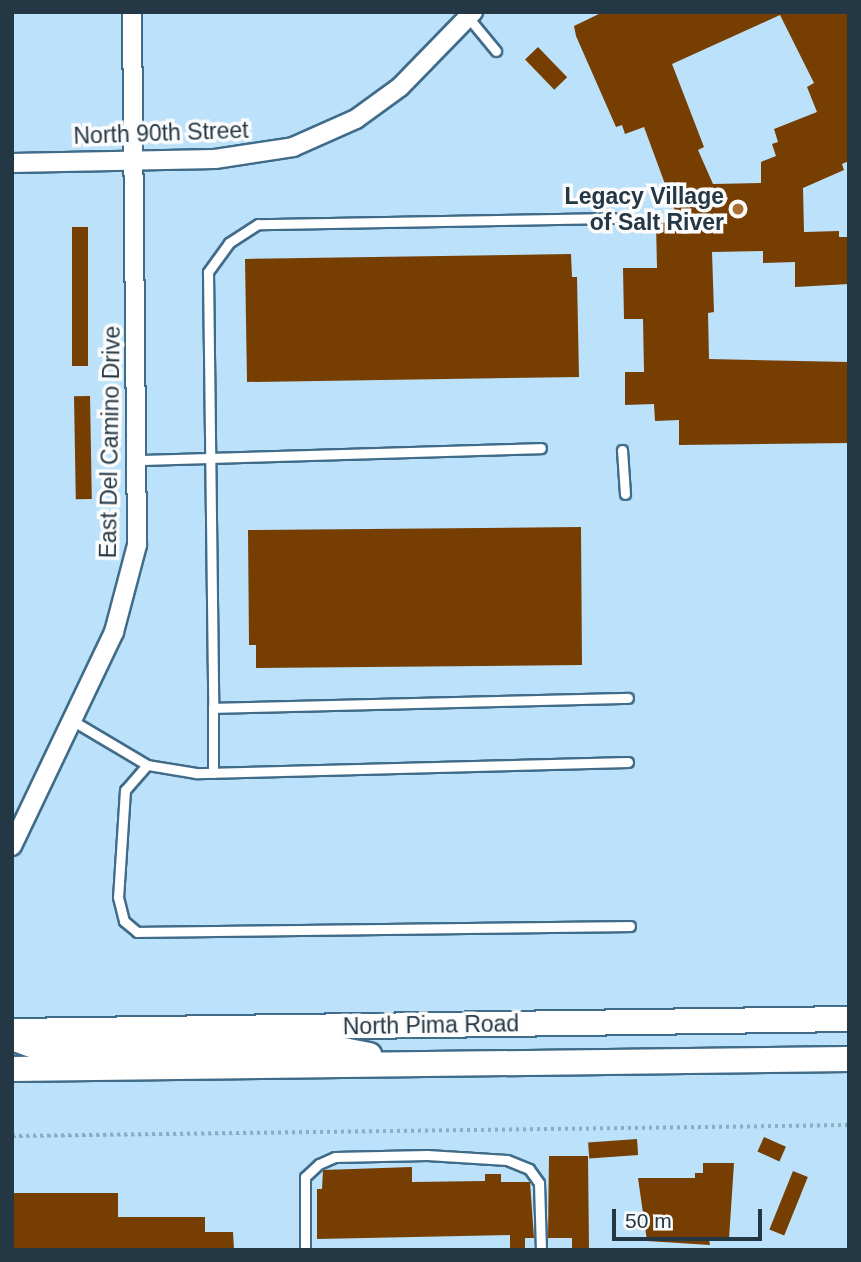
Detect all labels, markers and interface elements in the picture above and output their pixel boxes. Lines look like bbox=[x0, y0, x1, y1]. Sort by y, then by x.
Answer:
street label: North 90th Street bbox=[73, 116, 249, 150]
place label: Legacy Village of Salt River bbox=[565, 182, 724, 236]
marker: Legacy Village of Salt River bbox=[730, 201, 746, 217]
street label: East Del Camino Drive bbox=[94, 325, 126, 559]
street label: North Pima Road bbox=[343, 1010, 519, 1040]
scale bar bbox=[616, 1196, 766, 1240]
text: 50 m bbox=[625, 1209, 672, 1232]

